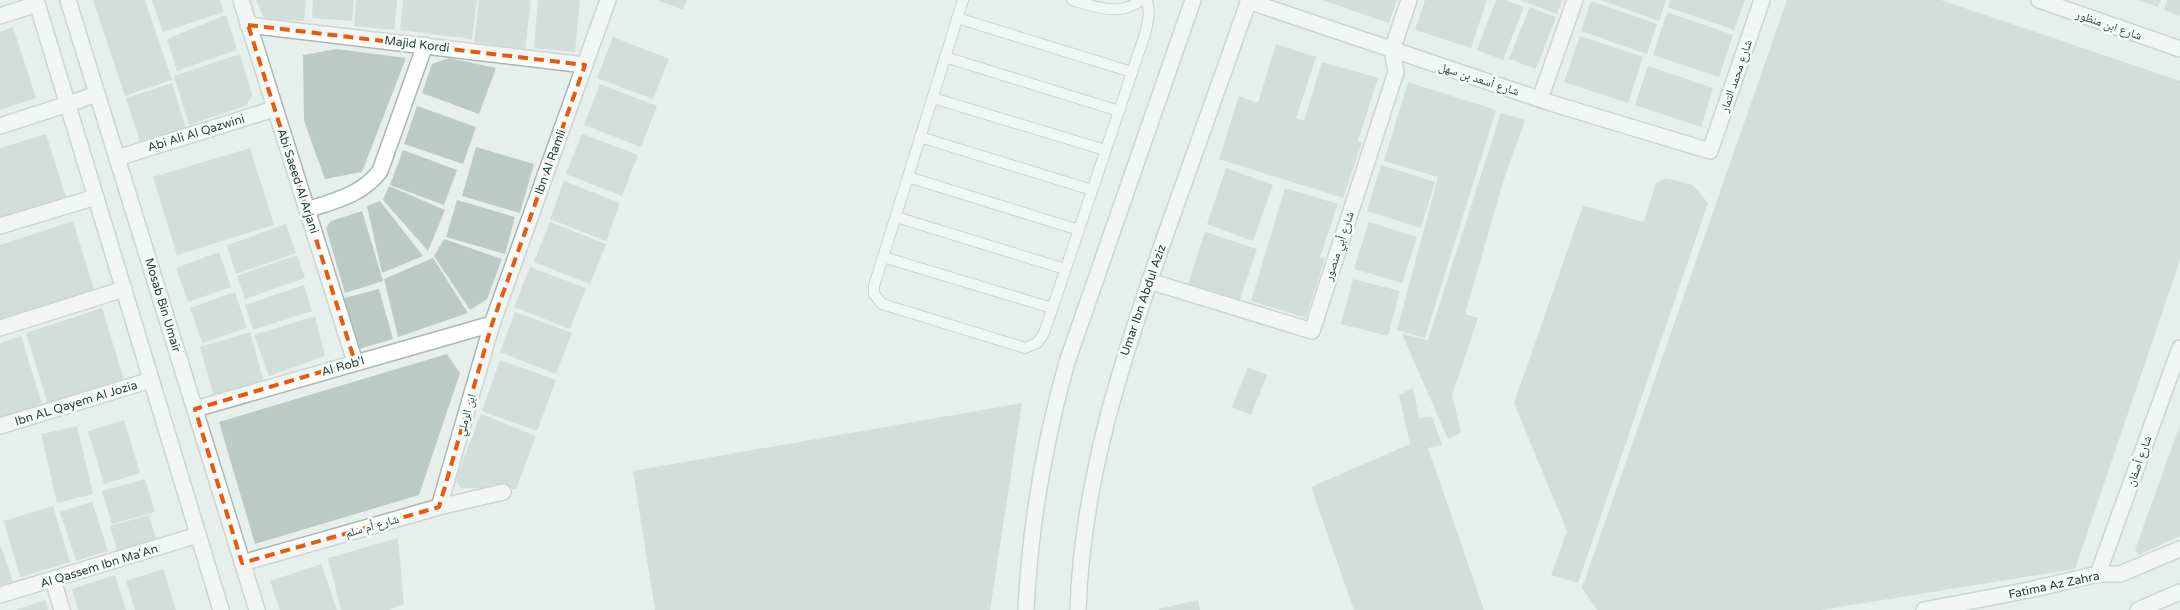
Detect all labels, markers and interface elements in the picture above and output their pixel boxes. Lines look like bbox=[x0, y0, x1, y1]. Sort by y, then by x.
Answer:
street label: شارع ابن منظور bbox=[2073, 7, 2144, 44]
street label: Majid Kordi bbox=[384, 33, 450, 55]
street label: شارع محمد التمار bbox=[1717, 38, 1756, 115]
street label: شارع أسعد بن سهل bbox=[1437, 59, 1521, 100]
street label: Abi Ali Al Qazwini bbox=[146, 112, 246, 154]
street label: Abi Saeed Al Arjani bbox=[274, 127, 322, 235]
street label: Ibn Al Ramli bbox=[532, 127, 568, 197]
street label: شارع أبي منصور bbox=[1321, 209, 1360, 284]
street label: Umar Ibn Abdul Aziz bbox=[1117, 242, 1169, 358]
street label: Mosab Bin Umair bbox=[142, 256, 184, 354]
street label: Al Rob'I bbox=[320, 353, 366, 379]
street label: Ibn AL Qayem Al Jozia bbox=[13, 378, 139, 428]
street label: ابن الرملي bbox=[453, 392, 482, 439]
street label: شارع أصفان bbox=[2123, 434, 2156, 489]
street label: شارع أم سلم bbox=[344, 512, 401, 541]
street label: Al Qassem Ibn Ma'An bbox=[38, 541, 160, 591]
street label: Fatima Az Zahra bbox=[2007, 569, 2101, 601]

